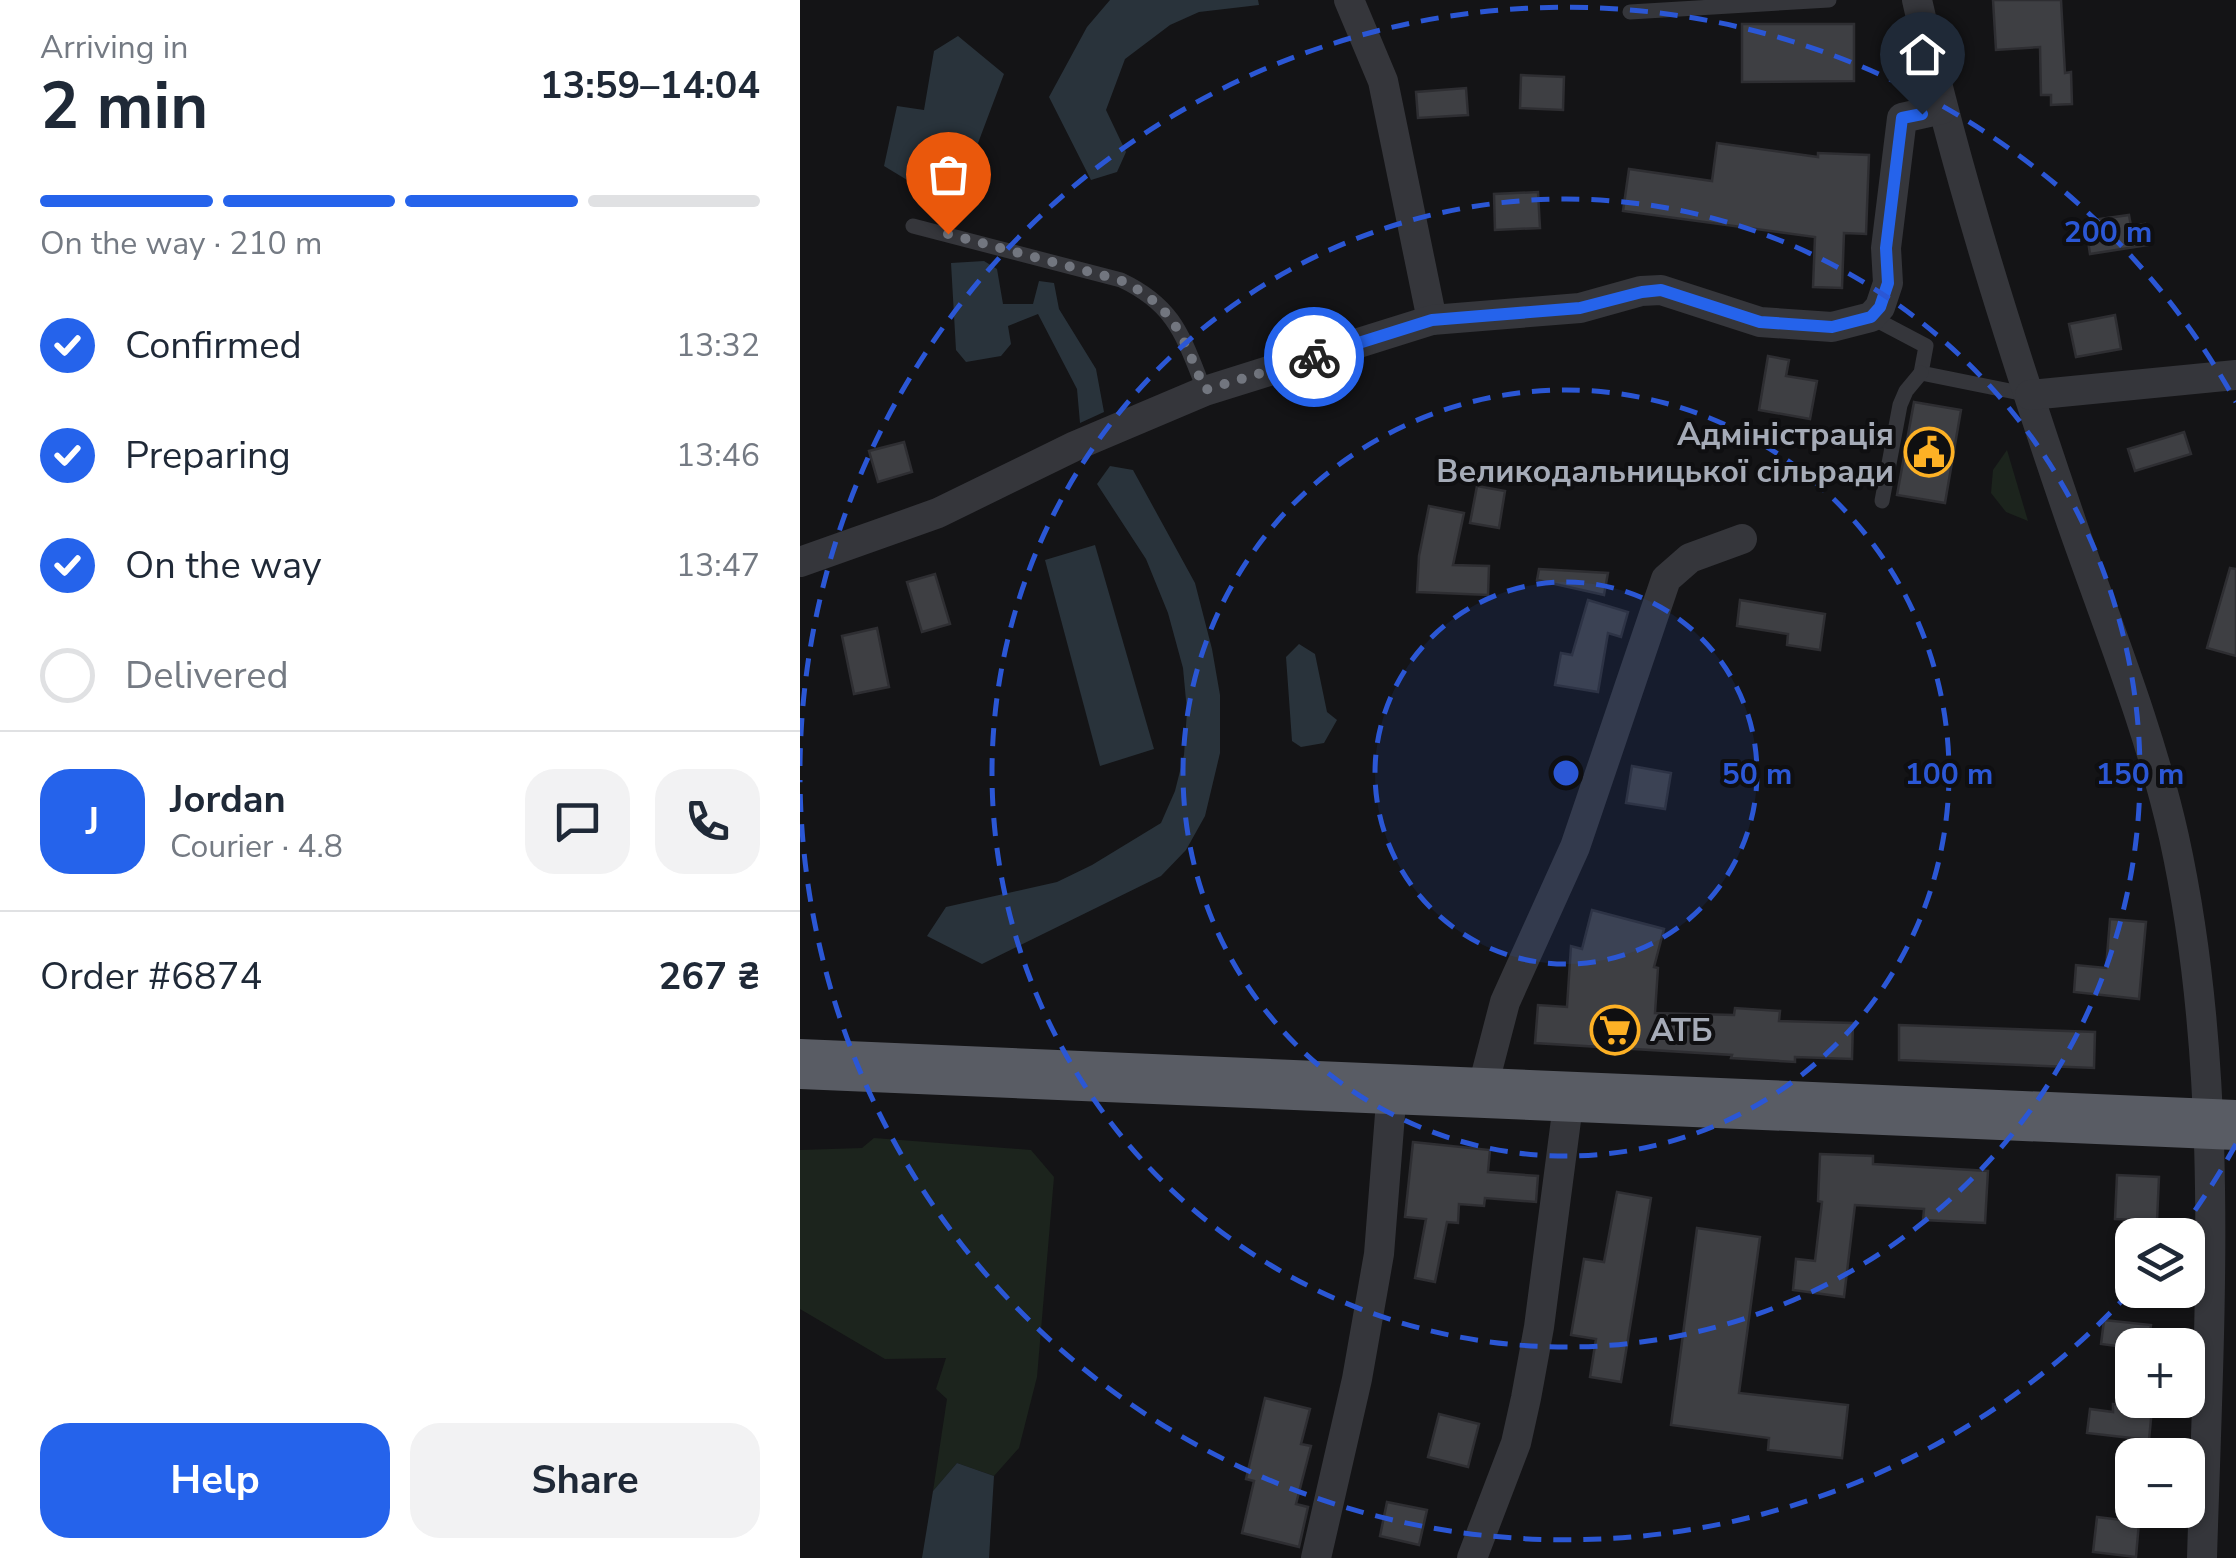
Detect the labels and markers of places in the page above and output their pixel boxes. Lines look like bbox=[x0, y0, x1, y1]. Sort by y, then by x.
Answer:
pin bbox=[1880, 12, 1965, 115]
pin bbox=[906, 132, 991, 235]
place label: Адміністрація Великодальницької сільради bbox=[1436, 413, 1894, 493]
public building icon: Адміністрація Великодальницької сільради bbox=[1903, 426, 1955, 478]
centre of rings bbox=[1548, 755, 1584, 791]
supermarket icon: АТБ bbox=[1589, 1004, 1641, 1056]
place label: АТБ bbox=[1650, 1009, 1713, 1052]

